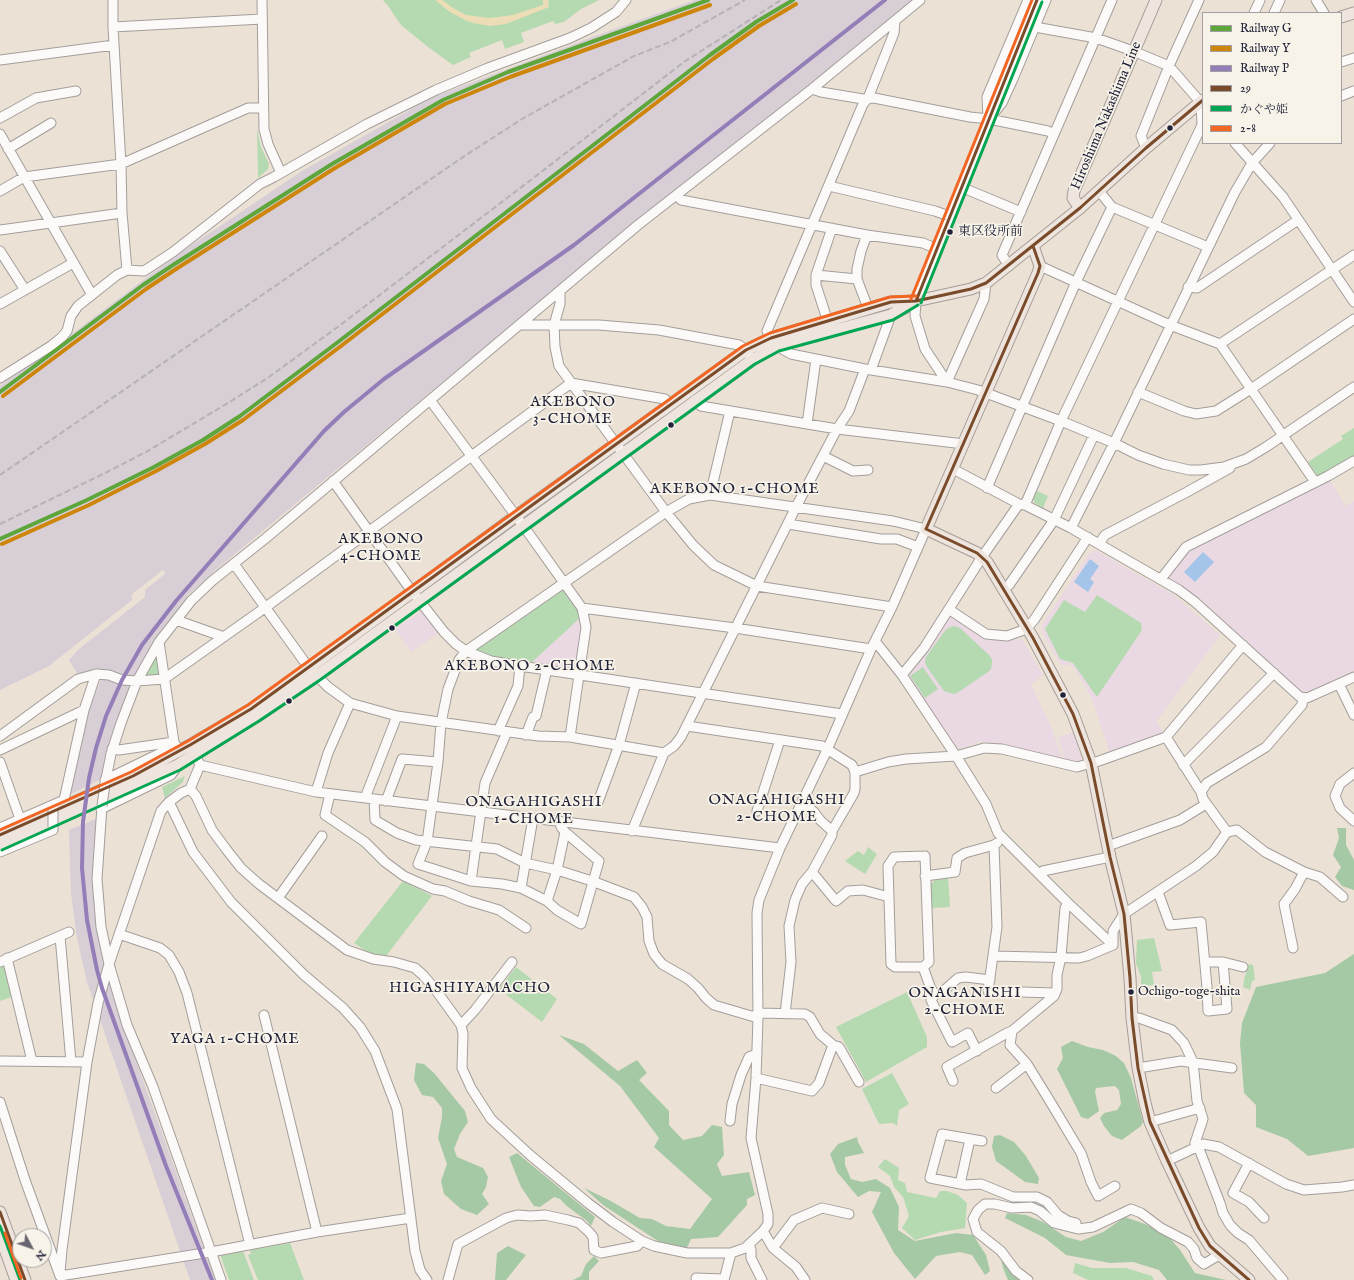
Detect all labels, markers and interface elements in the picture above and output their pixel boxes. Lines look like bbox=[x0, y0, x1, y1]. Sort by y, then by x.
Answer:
legend bbox=[1202, 12, 1342, 144]
text: Railway G bbox=[1240, 21, 1292, 36]
street label: Hiroshima Nakashima Line bbox=[1068, 39, 1146, 193]
text: Railway Y bbox=[1240, 41, 1290, 56]
text: Railway P bbox=[1240, 61, 1289, 76]
text: 29 bbox=[1240, 81, 1251, 96]
text: かぐや姫 bbox=[1240, 102, 1288, 117]
text: 2-8 bbox=[1240, 121, 1256, 136]
unlabelled marker bbox=[1165, 123, 1175, 133]
place label: 東区役所前 bbox=[958, 224, 1023, 240]
marker: 東区役所前 bbox=[945, 227, 955, 237]
district label: AKEBONO 3-CHOME bbox=[530, 394, 616, 429]
unlabelled marker bbox=[666, 420, 676, 430]
district label: AKEBONO 1-CHOME bbox=[650, 481, 820, 499]
district label: AKEBONO 4-CHOME bbox=[338, 531, 424, 566]
unlabelled marker bbox=[387, 623, 397, 633]
district label: AKEBONO 2-CHOME bbox=[444, 658, 616, 676]
unlabelled marker bbox=[1058, 690, 1068, 700]
unlabelled marker bbox=[284, 696, 294, 706]
district label: ONAGAHIGASHI 2-CHOME bbox=[709, 792, 845, 827]
district label: ONAGAHIGASHI 1-CHOME bbox=[466, 794, 602, 829]
district label: HIGASHIYAMACHO bbox=[389, 980, 551, 998]
place label: Ochigo-toge-shita bbox=[1138, 984, 1240, 1000]
district label: ONAGANISHI 2-CHOME bbox=[908, 985, 1022, 1020]
marker: Ochigo-toge-shita bbox=[1126, 987, 1136, 997]
district label: YAGA 1-CHOME bbox=[170, 1031, 300, 1049]
north arrow bbox=[12, 1228, 52, 1268]
text: N bbox=[32, 1247, 49, 1263]

